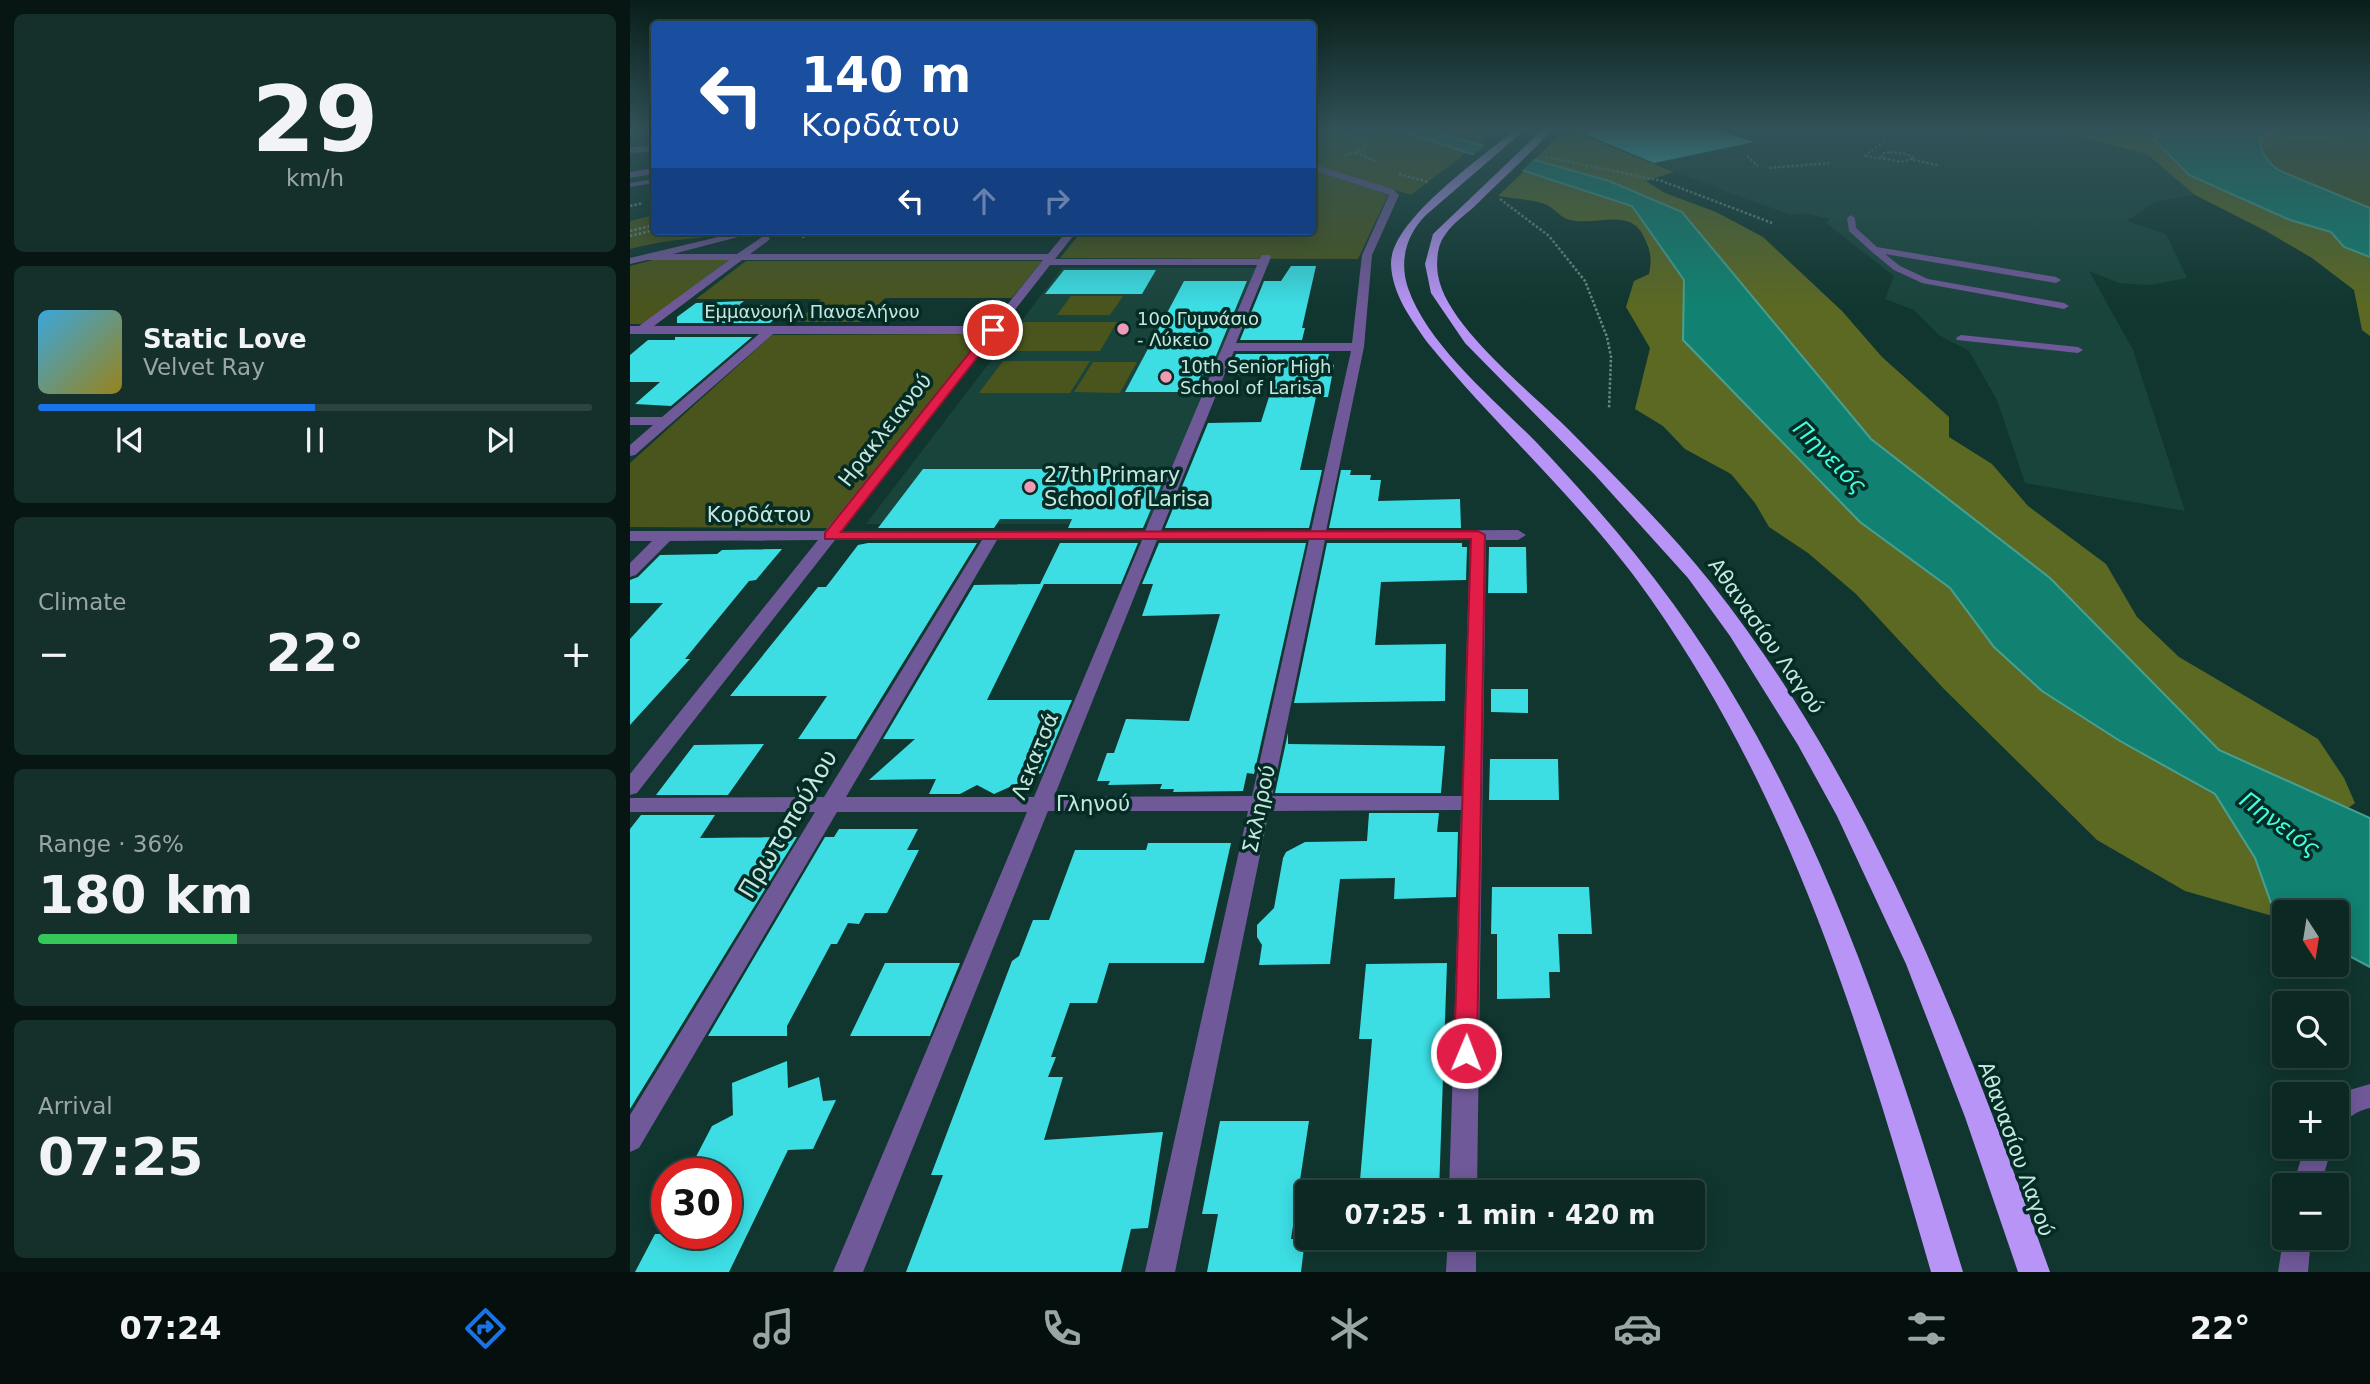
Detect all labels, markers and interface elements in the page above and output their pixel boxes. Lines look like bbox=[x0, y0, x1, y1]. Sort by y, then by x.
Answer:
text: 140 m bbox=[801, 47, 971, 104]
icon: left bbox=[686, 49, 777, 140]
text: 29 bbox=[252, 67, 378, 172]
text: Κορδάτου bbox=[801, 106, 960, 144]
text: km/h bbox=[286, 165, 344, 191]
icon: left bbox=[892, 182, 930, 220]
icon: ahead bbox=[965, 182, 1003, 220]
icon: right bbox=[1038, 182, 1076, 220]
pin bbox=[963, 300, 1023, 360]
street label: Εμμανουήλ Πανσελήνου bbox=[704, 301, 920, 322]
place label: 10ο Γυμνάσιο - Λύκειο bbox=[1137, 308, 1259, 350]
icon: arrive bbox=[974, 311, 1012, 349]
marker: 10ο Γυμνάσιο - Λύκειο bbox=[1115, 321, 1131, 337]
text: Static Love bbox=[143, 324, 307, 354]
text: Velvet Ray bbox=[143, 354, 265, 380]
place label: 10th Senior High School of Larisa bbox=[1180, 356, 1332, 398]
street label: Ηρακλειανού bbox=[833, 369, 937, 491]
marker: 10th Senior High School of Larisa bbox=[1158, 369, 1174, 385]
water label: Πηνειός bbox=[1788, 415, 1872, 499]
icon: previous bbox=[111, 421, 149, 459]
icon: pause bbox=[296, 421, 334, 459]
icon: next bbox=[481, 421, 519, 459]
place label: 27th Primary School of Larisa bbox=[1044, 463, 1210, 511]
marker: 27th Primary School of Larisa bbox=[1022, 479, 1038, 495]
street label: Κορδάτου bbox=[707, 503, 811, 527]
street label: Αθανασίου Λαγού bbox=[1703, 554, 1829, 718]
text: Climate bbox=[38, 589, 127, 615]
text: 22° bbox=[266, 623, 364, 683]
text: − bbox=[38, 632, 70, 676]
text: + bbox=[560, 632, 592, 676]
street label: Λεκατσά bbox=[1007, 709, 1063, 803]
street label: Πρωτοπούλου bbox=[733, 745, 843, 903]
street label: Σκληρού bbox=[1238, 763, 1280, 855]
water label: Πηνειός bbox=[2235, 786, 2325, 862]
street label: Γληνού bbox=[1056, 792, 1130, 816]
text: Range · 36% bbox=[38, 831, 184, 857]
text: 180 km bbox=[38, 865, 253, 925]
north arrow bbox=[2272, 900, 2348, 976]
map controls bbox=[2272, 900, 2349, 1250]
button: search bbox=[2272, 991, 2349, 1068]
position arrow bbox=[1429, 1016, 1503, 1090]
street label: Αθανασίου Λαγού bbox=[1973, 1058, 2059, 1240]
button: + bbox=[2272, 1082, 2349, 1159]
text: Arrival bbox=[38, 1093, 113, 1119]
text: 07:25 bbox=[38, 1127, 204, 1187]
speed limit sign: 30 bbox=[651, 1158, 742, 1249]
button: − bbox=[2272, 1173, 2349, 1250]
text: 07:25 · 1 min · 420 m bbox=[1345, 1200, 1655, 1230]
icon: directions bbox=[461, 1304, 510, 1353]
icon: music bbox=[749, 1304, 798, 1353]
icon: phone bbox=[1037, 1304, 1086, 1353]
icon: climate bbox=[1325, 1304, 1374, 1353]
icon: car bbox=[1613, 1304, 1662, 1353]
icon: filters bbox=[1902, 1304, 1951, 1353]
text: 07:24 bbox=[120, 1309, 221, 1347]
text: 22° bbox=[2190, 1309, 2250, 1347]

